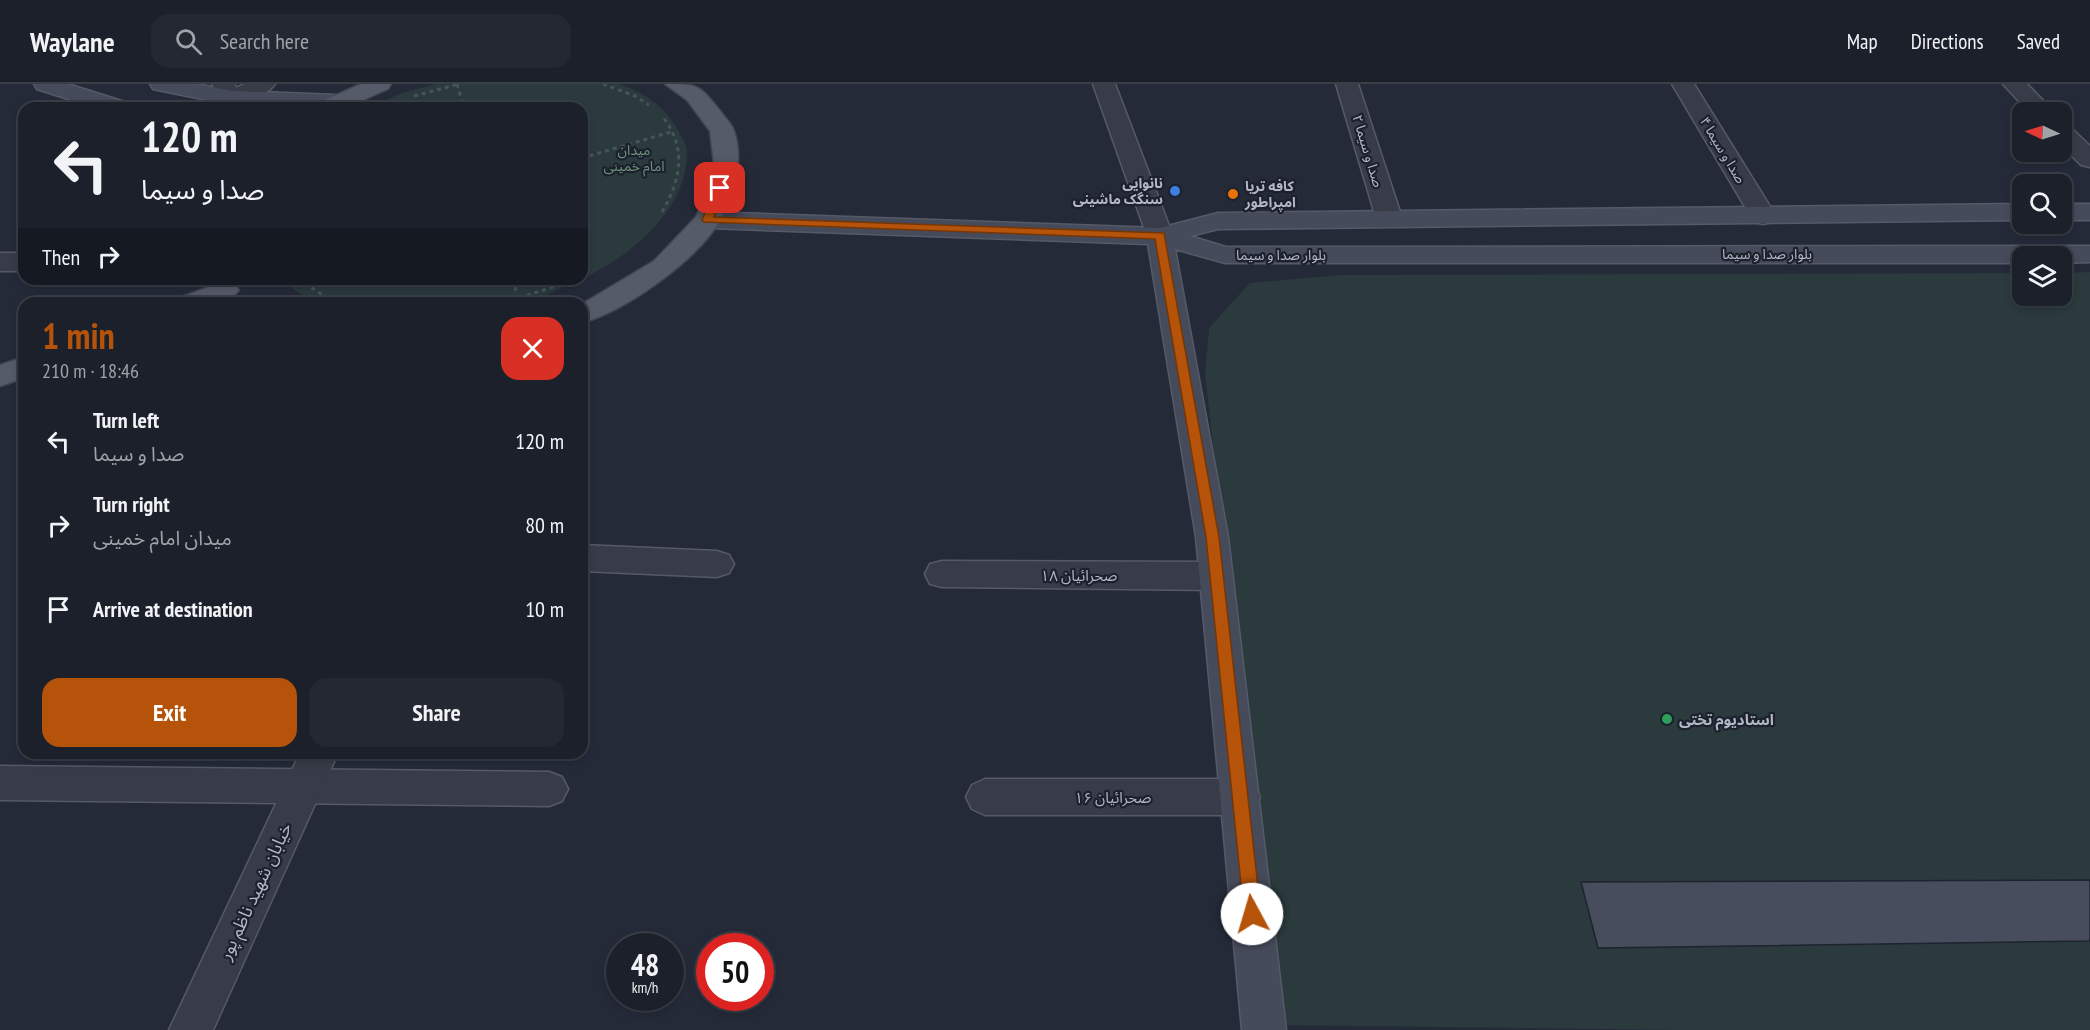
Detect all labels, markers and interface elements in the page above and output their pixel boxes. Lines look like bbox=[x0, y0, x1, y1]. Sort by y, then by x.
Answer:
search box bbox=[151, 14, 571, 68]
text: Waylane bbox=[30, 23, 115, 60]
icon: search bbox=[172, 25, 205, 58]
text: Search here bbox=[220, 27, 309, 55]
text: Map bbox=[1847, 28, 1878, 55]
text: Directions bbox=[1911, 28, 1984, 55]
text: Saved bbox=[2017, 28, 2060, 55]
north arrow bbox=[2012, 102, 2072, 162]
map controls bbox=[2012, 102, 2072, 306]
text: 120 m bbox=[141, 109, 238, 164]
street label: صدا و سیما ۲ bbox=[1348, 113, 1388, 190]
street label: صدا و سیما ۴ bbox=[1696, 113, 1750, 187]
icon: left bbox=[42, 126, 120, 204]
park label: میدان امام خمینی bbox=[603, 141, 665, 177]
pin bbox=[694, 162, 745, 213]
icon: arrive bbox=[703, 171, 736, 204]
text: صدا و سیما bbox=[141, 172, 264, 206]
place label: نانوایی سنگک ماشینی bbox=[1073, 174, 1163, 208]
button: search bbox=[2012, 174, 2072, 234]
place label: کافه تریا امپراطور bbox=[1244, 177, 1296, 212]
marker: نانوایی سنگک ماشینی bbox=[1168, 184, 1182, 198]
marker: کافه تریا امپراطور bbox=[1226, 187, 1240, 201]
icon: right bbox=[92, 240, 125, 273]
text: Then bbox=[42, 243, 80, 271]
street label: بلوار صدا و سیما bbox=[1722, 245, 1812, 263]
street label: بلوار صدا و سیما bbox=[1236, 246, 1326, 264]
button: layers bbox=[2012, 246, 2072, 306]
text: 1 min bbox=[42, 312, 115, 359]
button: close bbox=[501, 317, 564, 380]
text: 210 m · 18:46 bbox=[42, 358, 139, 384]
text: Turn left bbox=[93, 406, 159, 434]
icon: left bbox=[42, 425, 75, 458]
text: 120 m bbox=[515, 427, 564, 455]
text: صدا و سیما bbox=[93, 441, 184, 467]
text: Turn right bbox=[93, 490, 170, 518]
icon: right bbox=[42, 509, 75, 542]
text: 80 m bbox=[525, 511, 564, 539]
text: میدان امام خمینی bbox=[93, 525, 232, 551]
street label: صحرائیان ۱۸ bbox=[1041, 566, 1117, 585]
icon: arrive bbox=[42, 593, 75, 626]
text: Arrive at destination bbox=[93, 595, 253, 623]
text: 10 m bbox=[525, 595, 564, 623]
button: Exit bbox=[42, 678, 297, 747]
button: Share bbox=[309, 678, 564, 747]
place label: استادیوم تختی bbox=[1679, 710, 1774, 731]
marker: استادیوم تختی bbox=[1660, 712, 1674, 726]
street label: صحرائیان ۱۶ bbox=[1075, 788, 1151, 807]
street label: خیابان شهید ناظم پور bbox=[213, 819, 299, 965]
position arrow bbox=[1220, 882, 1284, 946]
speed limit sign: 50 bbox=[696, 933, 774, 1011]
text: 48 bbox=[631, 945, 659, 984]
text: km/h bbox=[632, 978, 658, 997]

